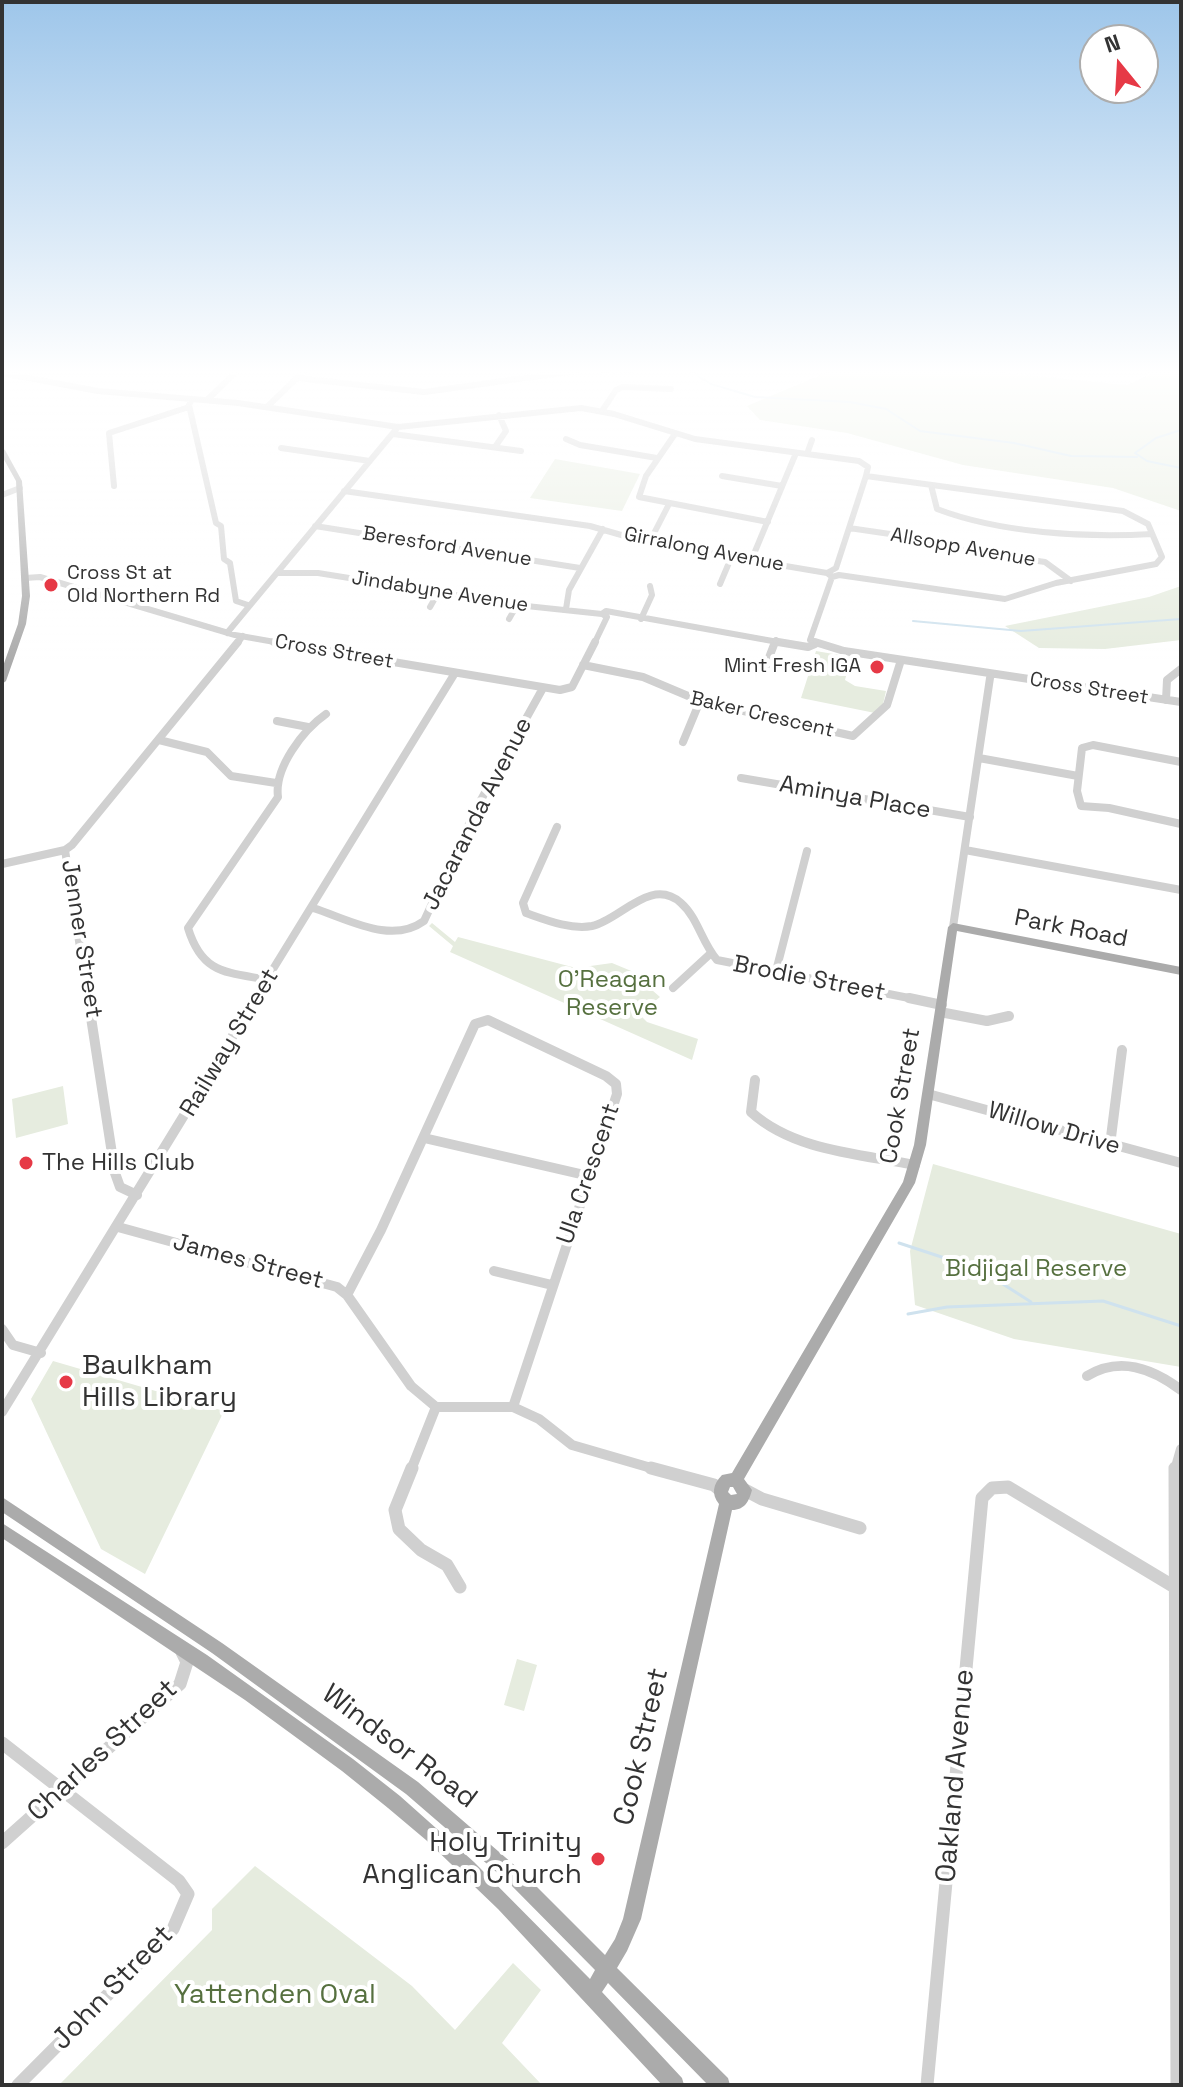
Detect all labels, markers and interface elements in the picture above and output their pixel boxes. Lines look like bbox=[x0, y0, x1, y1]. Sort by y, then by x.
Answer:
north arrow bbox=[1079, 24, 1159, 104]
text: N bbox=[1101, 27, 1124, 59]
street label: Beresford Avenue bbox=[361, 522, 533, 572]
street label: Girralong Avenue bbox=[622, 523, 786, 577]
street label: Allsopp Avenue bbox=[889, 523, 1037, 573]
place label: Cross St at Old Northern Rd bbox=[67, 562, 220, 609]
street label: Jindabyne Avenue bbox=[350, 566, 530, 618]
marker: Cross St at Old Northern Rd bbox=[42, 576, 60, 594]
street label: Cross Street bbox=[273, 630, 395, 674]
place label: Mint Fresh IGA bbox=[724, 655, 861, 679]
marker: Mint Fresh IGA bbox=[868, 658, 886, 676]
street label: Cross Street bbox=[1028, 668, 1150, 710]
street label: Baker Crescent bbox=[688, 687, 836, 743]
street label: Jacaranda Avenue bbox=[417, 713, 539, 915]
street label: Aminya Place bbox=[777, 771, 933, 825]
street label: Jenner Street bbox=[54, 858, 108, 1020]
street label: Park Road bbox=[1012, 904, 1130, 954]
street label: Brodie Street bbox=[730, 950, 888, 1008]
street label: Railway Street bbox=[175, 964, 285, 1122]
park label: O'Reagan Reserve bbox=[558, 966, 666, 1022]
street label: Cook Street bbox=[875, 1026, 927, 1166]
street label: Willow Drive bbox=[985, 1096, 1123, 1162]
street label: Ula Crescent bbox=[552, 1100, 626, 1248]
place label: The Hills Club bbox=[42, 1149, 195, 1177]
marker: The Hills Club bbox=[17, 1154, 35, 1172]
street label: James Street bbox=[170, 1228, 326, 1296]
park label: Bidjigal Reserve bbox=[945, 1255, 1127, 1283]
place label: Baulkham Hills Library bbox=[82, 1349, 237, 1415]
marker: Baulkham Hills Library bbox=[57, 1373, 75, 1391]
street label: Cook Street bbox=[608, 1665, 676, 1829]
street label: Oakland Avenue bbox=[930, 1668, 982, 1884]
street label: Charles Street bbox=[21, 1673, 185, 1829]
street label: Windsor Road bbox=[315, 1678, 483, 1816]
place label: Holy Trinity Anglican Church bbox=[362, 1826, 582, 1892]
marker: Holy Trinity Anglican Church bbox=[589, 1850, 607, 1868]
street label: John Street bbox=[45, 1919, 181, 2057]
park label: Yattenden Oval bbox=[174, 1978, 376, 2012]

